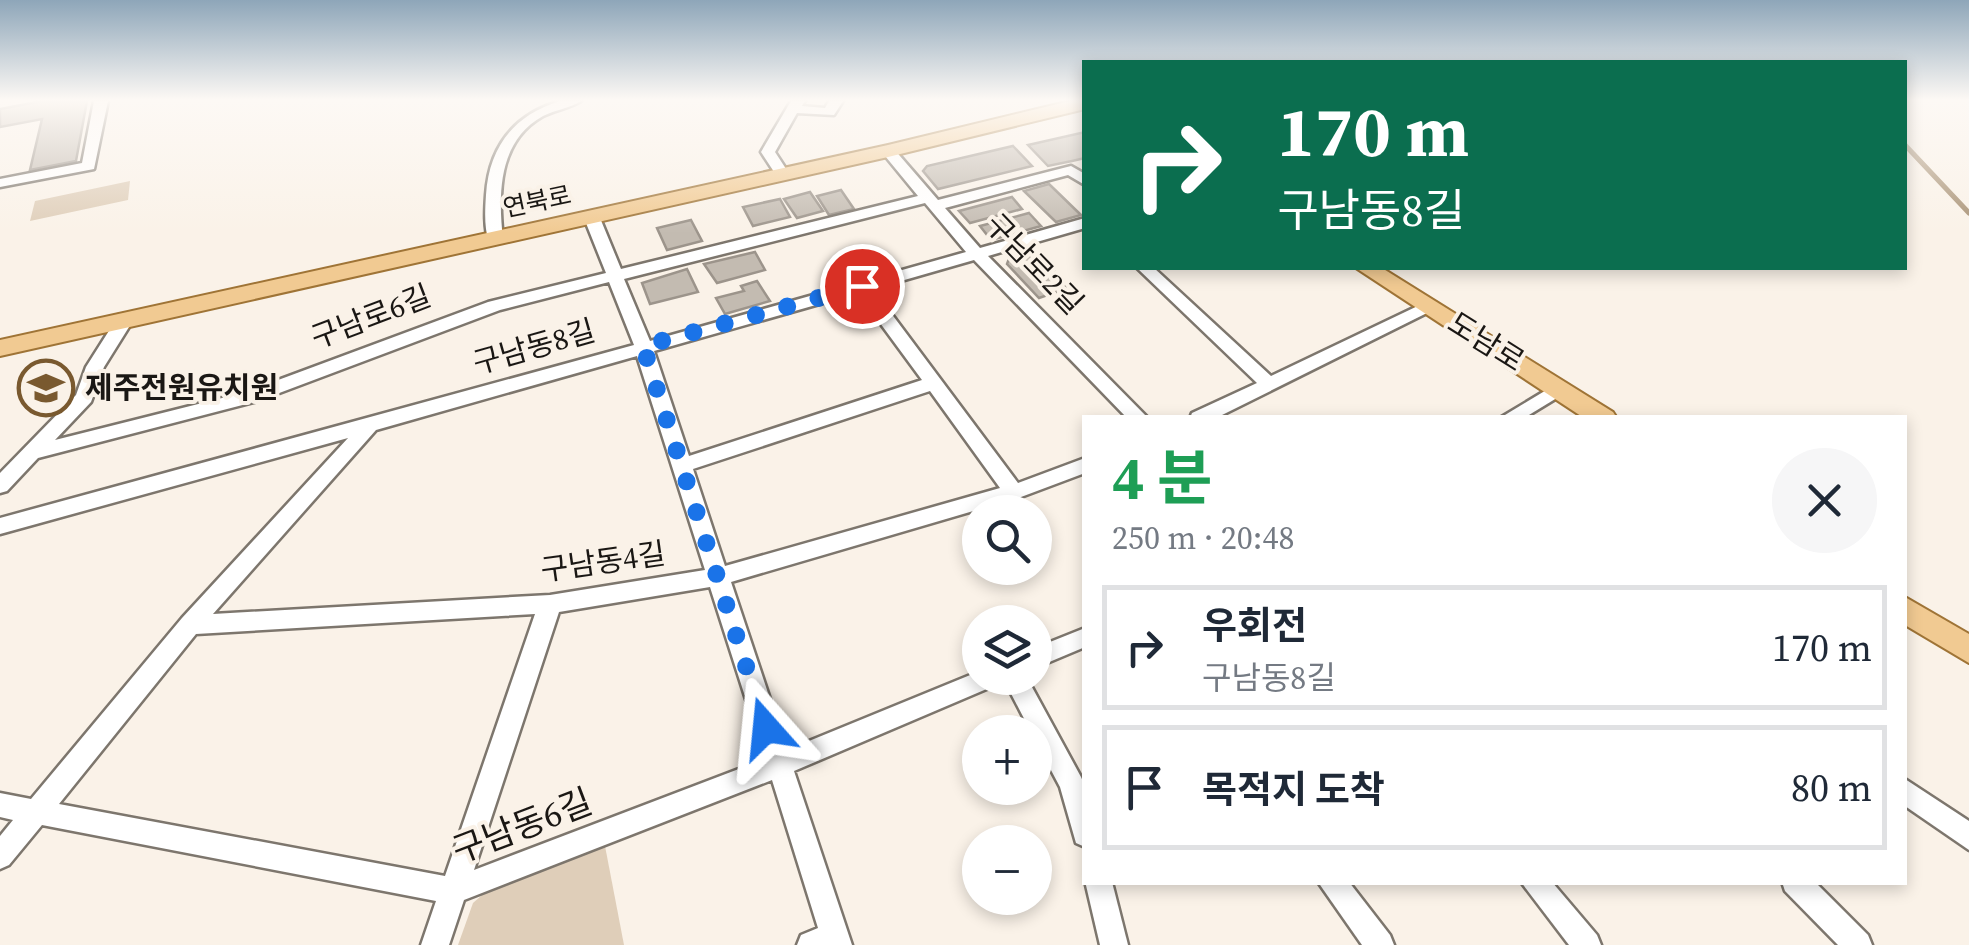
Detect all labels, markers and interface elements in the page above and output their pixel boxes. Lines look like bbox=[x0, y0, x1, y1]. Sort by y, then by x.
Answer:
text: 170 m bbox=[1277, 83, 1469, 179]
icon: right bbox=[1112, 100, 1242, 230]
street label: 연북로 bbox=[500, 177, 574, 225]
text: 구남동8길 bbox=[1277, 179, 1465, 241]
street label: 구남로2길 bbox=[976, 204, 1093, 323]
pin bbox=[820, 244, 905, 329]
icon: arrive bbox=[835, 259, 890, 314]
street label: 구남로6길 bbox=[305, 275, 437, 358]
street label: 도남로 bbox=[1440, 302, 1532, 381]
street label: 구남동8길 bbox=[468, 310, 600, 384]
school or university icon: 제주전원유치원 bbox=[16, 358, 76, 418]
place label: 제주전원유치원 bbox=[85, 367, 278, 408]
text: 4 분 bbox=[1112, 437, 1213, 519]
button: close bbox=[1772, 448, 1877, 553]
map controls bbox=[962, 495, 1052, 915]
button: search bbox=[962, 495, 1052, 585]
text: 250 m · 20:48 bbox=[1112, 516, 1294, 560]
street label: 구남동4길 bbox=[538, 532, 668, 591]
text: 우회전 bbox=[1202, 600, 1307, 652]
button: layers bbox=[962, 605, 1052, 695]
icon: right bbox=[1117, 620, 1172, 675]
text: 170 m bbox=[1772, 622, 1872, 674]
text: 구남동8길 bbox=[1202, 656, 1336, 700]
position arrow bbox=[714, 676, 818, 780]
button: + bbox=[962, 715, 1052, 805]
icon: arrive bbox=[1117, 760, 1172, 815]
text: 80 m bbox=[1791, 762, 1872, 814]
text: 목적지 도착 bbox=[1202, 764, 1385, 816]
street label: 구남동6길 bbox=[445, 777, 599, 875]
button: − bbox=[962, 825, 1052, 915]

